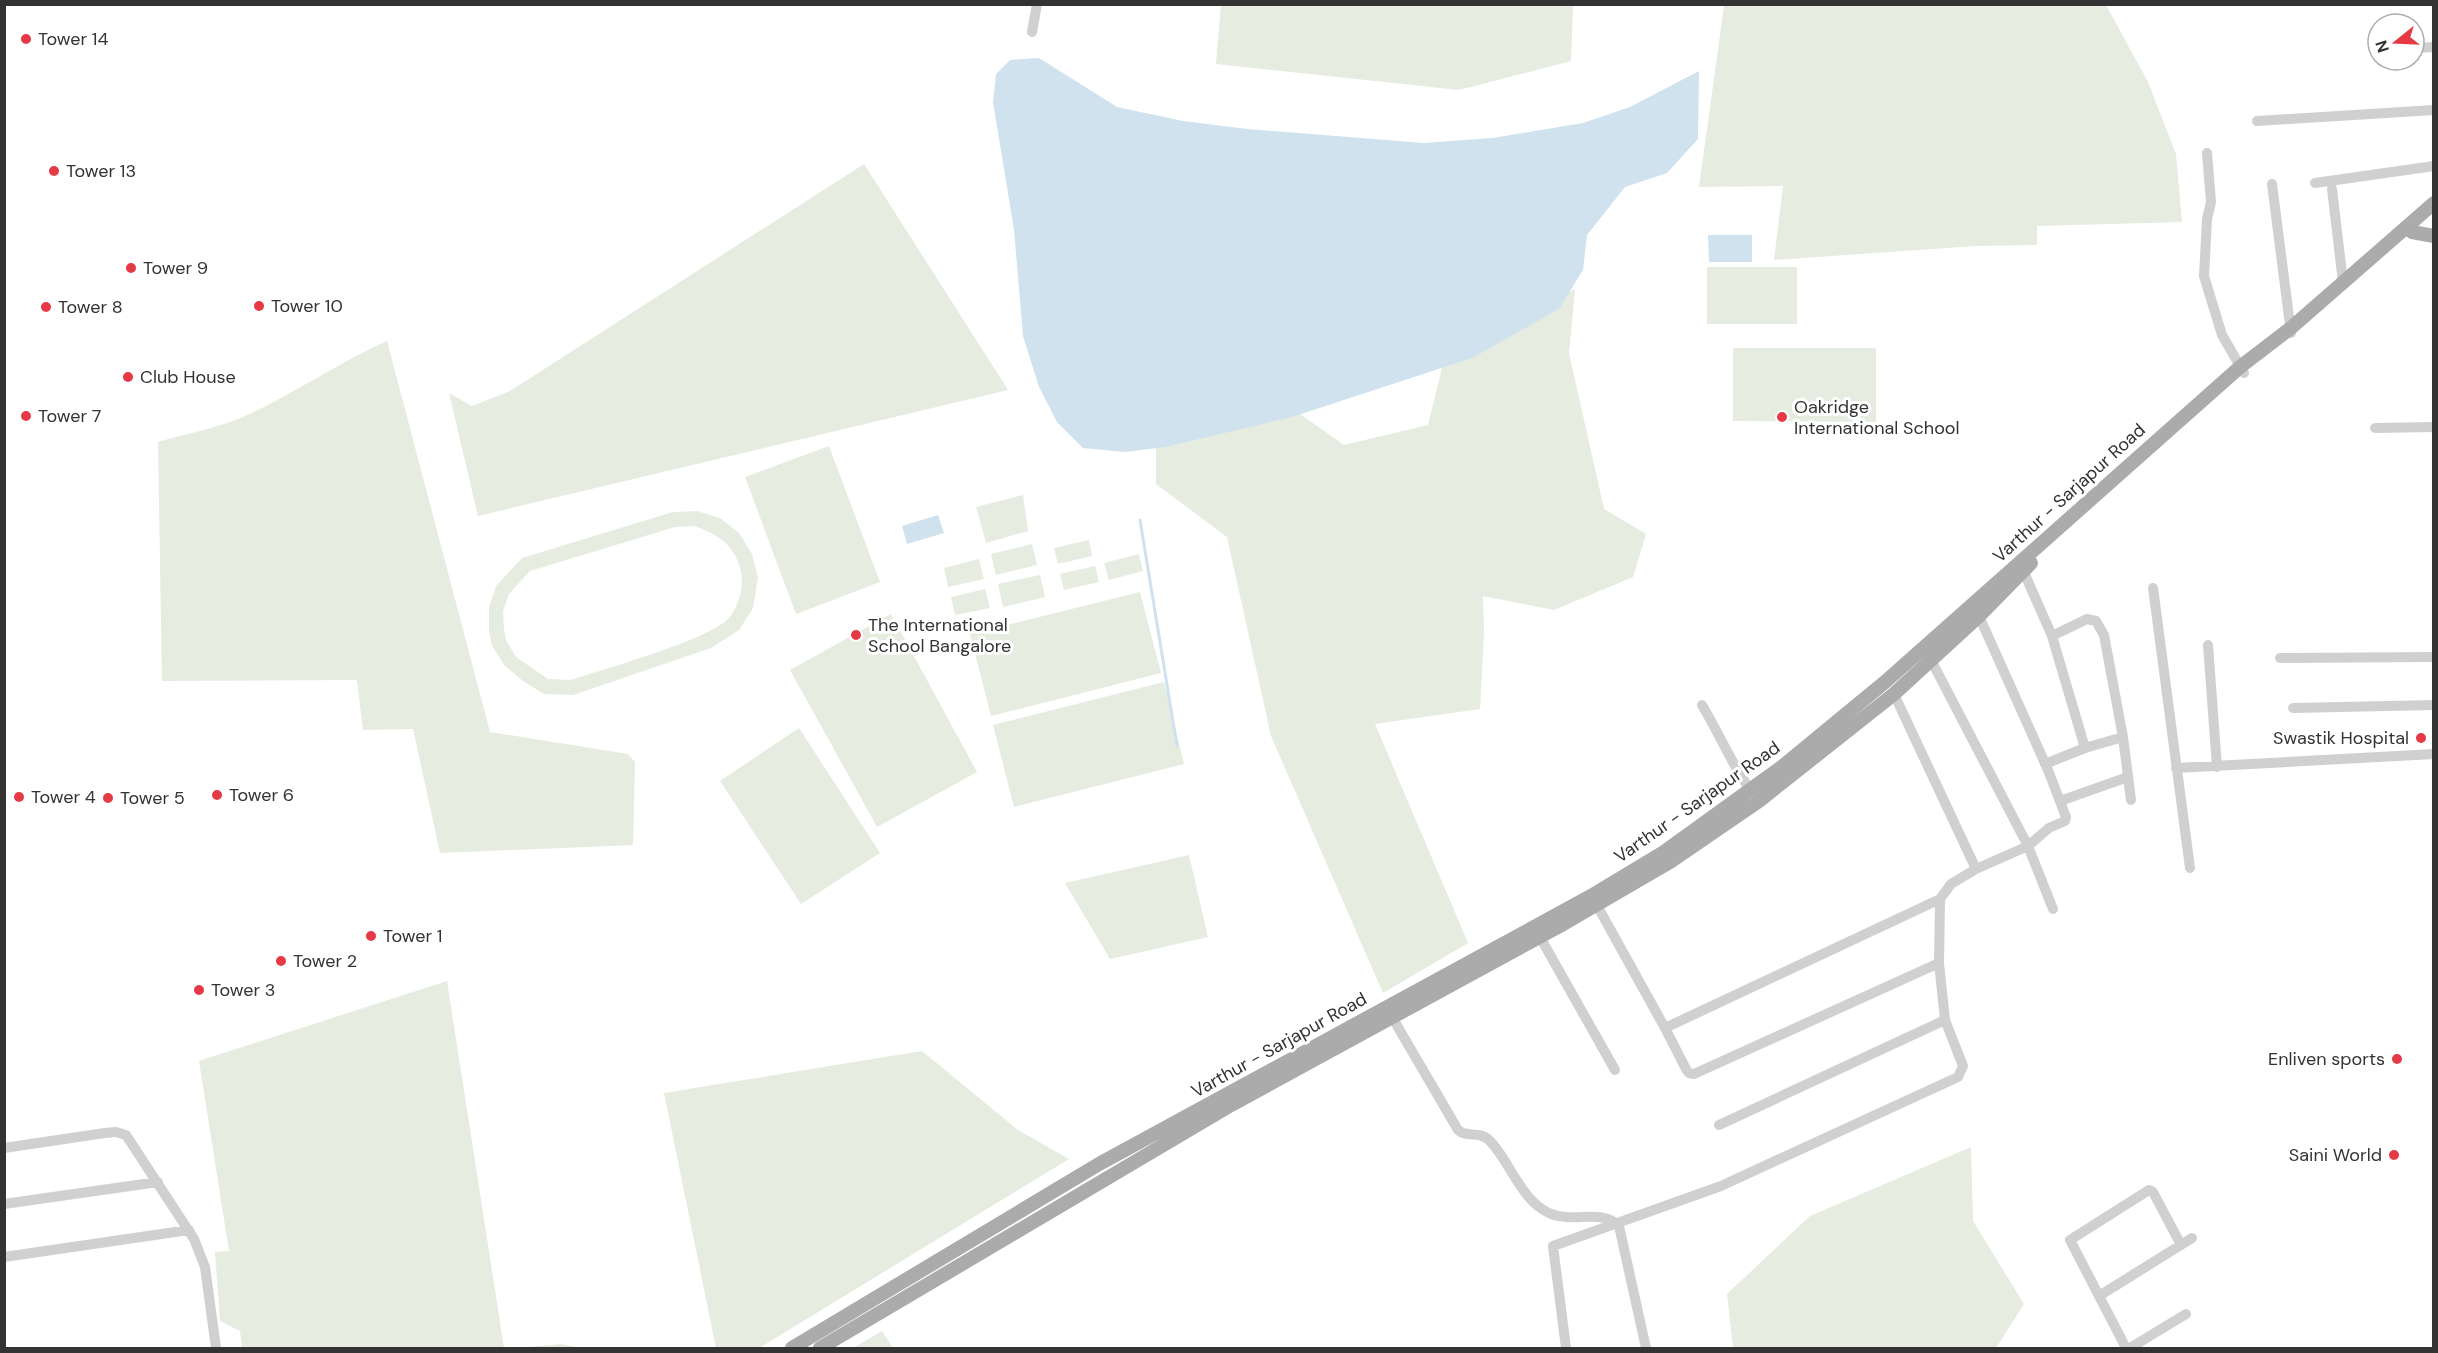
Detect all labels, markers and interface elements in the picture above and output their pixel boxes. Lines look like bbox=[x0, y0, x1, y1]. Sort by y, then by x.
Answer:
north arrow bbox=[2366, 12, 2426, 72]
place label: Tower 14 bbox=[38, 27, 108, 51]
marker: Tower 14 bbox=[19, 32, 33, 46]
text: N bbox=[2370, 38, 2394, 55]
place label: Tower 13 bbox=[66, 159, 136, 183]
marker: Tower 13 bbox=[47, 164, 61, 178]
place label: Tower 9 bbox=[143, 256, 208, 280]
marker: Tower 9 bbox=[124, 261, 138, 275]
place label: Tower 10 bbox=[271, 294, 343, 318]
place label: Tower 8 bbox=[58, 295, 123, 319]
marker: Tower 10 bbox=[252, 299, 266, 313]
marker: Tower 8 bbox=[39, 300, 53, 314]
place label: Club House bbox=[140, 365, 236, 389]
marker: Club House bbox=[121, 370, 135, 384]
place label: Oakridge International School bbox=[1794, 395, 1960, 440]
place label: Tower 7 bbox=[38, 404, 102, 428]
marker: Tower 7 bbox=[19, 409, 33, 423]
marker: Oakridge International School bbox=[1775, 410, 1789, 424]
street label: Varthur - Sarjapur Road bbox=[1988, 418, 2150, 568]
place label: The International School Bangalore bbox=[868, 613, 1011, 658]
marker: The International School Bangalore bbox=[849, 628, 863, 642]
place label: Swastik Hospital bbox=[2273, 726, 2409, 750]
marker: Swastik Hospital bbox=[2414, 731, 2428, 745]
street label: Varthur - Sarjapur Road bbox=[1609, 736, 1785, 868]
place label: Tower 6 bbox=[229, 783, 294, 807]
place label: Tower 4 bbox=[31, 785, 96, 809]
place label: Tower 5 bbox=[120, 786, 185, 810]
marker: Tower 6 bbox=[210, 788, 224, 802]
marker: Tower 4 bbox=[12, 790, 26, 804]
marker: Tower 5 bbox=[101, 791, 115, 805]
place label: Tower 1 bbox=[383, 924, 443, 948]
marker: Tower 1 bbox=[364, 929, 378, 943]
place label: Tower 2 bbox=[293, 949, 357, 973]
marker: Tower 2 bbox=[274, 954, 288, 968]
place label: Tower 3 bbox=[211, 978, 276, 1002]
marker: Tower 3 bbox=[192, 983, 206, 997]
street label: Varthur - Sarjapur Road bbox=[1187, 987, 1371, 1103]
place label: Enliven sports bbox=[2268, 1047, 2385, 1071]
marker: Enliven sports bbox=[2390, 1052, 2404, 1066]
place label: Saini World bbox=[2289, 1143, 2382, 1167]
marker: Saini World bbox=[2387, 1148, 2401, 1162]

